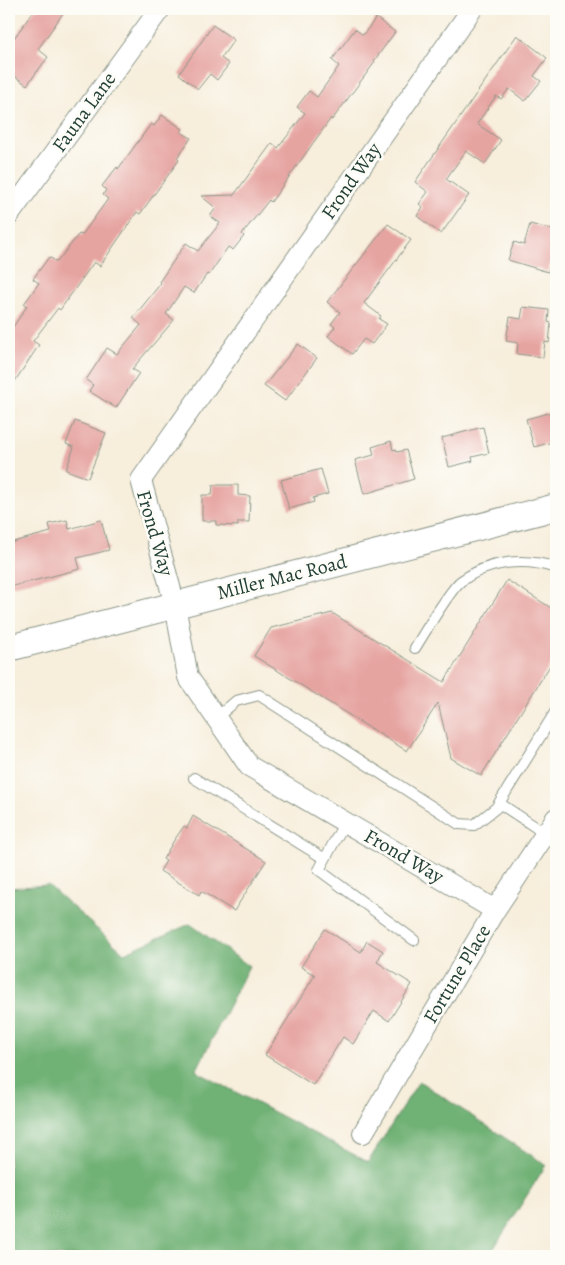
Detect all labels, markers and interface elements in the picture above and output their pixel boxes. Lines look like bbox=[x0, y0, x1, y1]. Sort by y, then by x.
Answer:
street label: Fauna Lane bbox=[46, 66, 122, 158]
street label: Frond Way bbox=[315, 136, 388, 225]
street label: Frond Way bbox=[130, 487, 180, 580]
street label: Miller Mac Road bbox=[214, 548, 350, 606]
street label: Frond Way bbox=[359, 822, 450, 890]
street label: Fortune Place bbox=[417, 920, 497, 1028]

